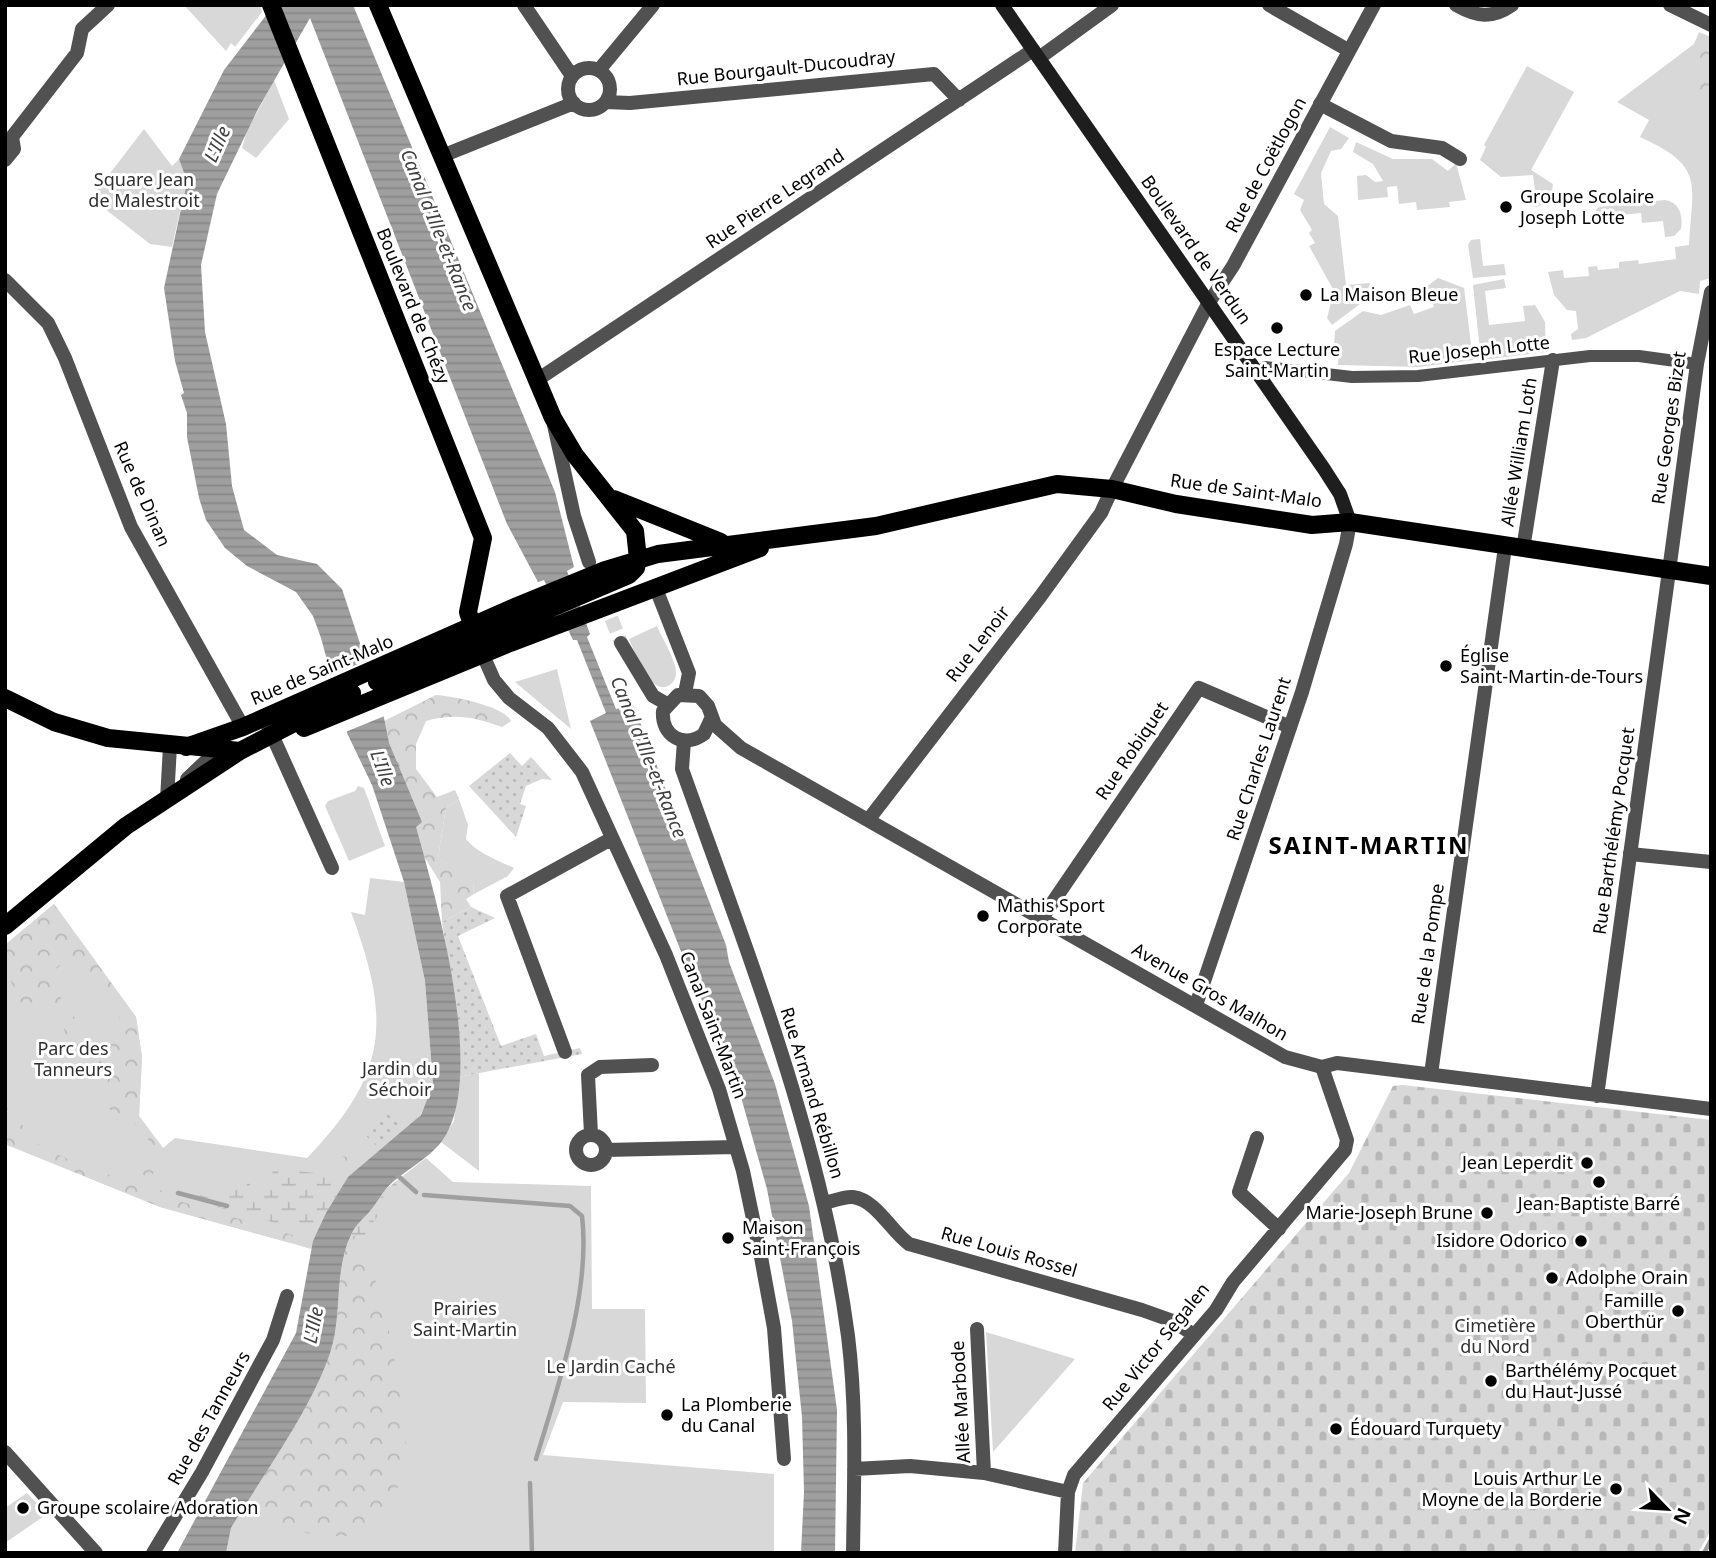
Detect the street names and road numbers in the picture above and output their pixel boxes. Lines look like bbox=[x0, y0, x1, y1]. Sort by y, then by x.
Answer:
street label: Rue Bourgault-Ducoudray bbox=[675, 44, 897, 90]
street label: Rue de Coëtlogon bbox=[1219, 92, 1311, 237]
street label: Rue Pierre Legrand bbox=[700, 143, 848, 253]
street label: Boulevard de Verdun bbox=[1136, 170, 1257, 329]
street label: Boulevard de Chézy bbox=[372, 224, 456, 388]
street label: Rue Joseph Lotte bbox=[1407, 330, 1551, 368]
street label: Rue Georges Bizet bbox=[1645, 349, 1691, 506]
street label: Allée William Loth bbox=[1494, 376, 1542, 528]
street label: Rue de Dinan bbox=[109, 437, 177, 550]
street label: Rue de Saint-Malo bbox=[1169, 467, 1324, 513]
street label: Rue Lenoir bbox=[940, 600, 1015, 687]
street label: Rue de Saint-Malo bbox=[246, 628, 397, 710]
street label: Rue Charles Laurent bbox=[1220, 673, 1296, 844]
street label: Rue Robiquet bbox=[1089, 696, 1173, 804]
street label: Rue Barthélémy Pocquet bbox=[1587, 725, 1639, 936]
street label: Rue de la Pompe bbox=[1405, 882, 1449, 1026]
street label: Avenue Gros Malhon bbox=[1128, 937, 1293, 1046]
street label: Canal Saint-Martin bbox=[675, 947, 753, 1102]
street label: Rue Armand Rébillon bbox=[775, 1004, 850, 1181]
street label: Rue Louis Rossel bbox=[938, 1220, 1080, 1282]
street label: Rue Victor Segalen bbox=[1096, 1277, 1214, 1415]
street label: Allée Marbode bbox=[945, 1340, 975, 1464]
street label: Rue des Tanneurs bbox=[161, 1346, 255, 1489]

